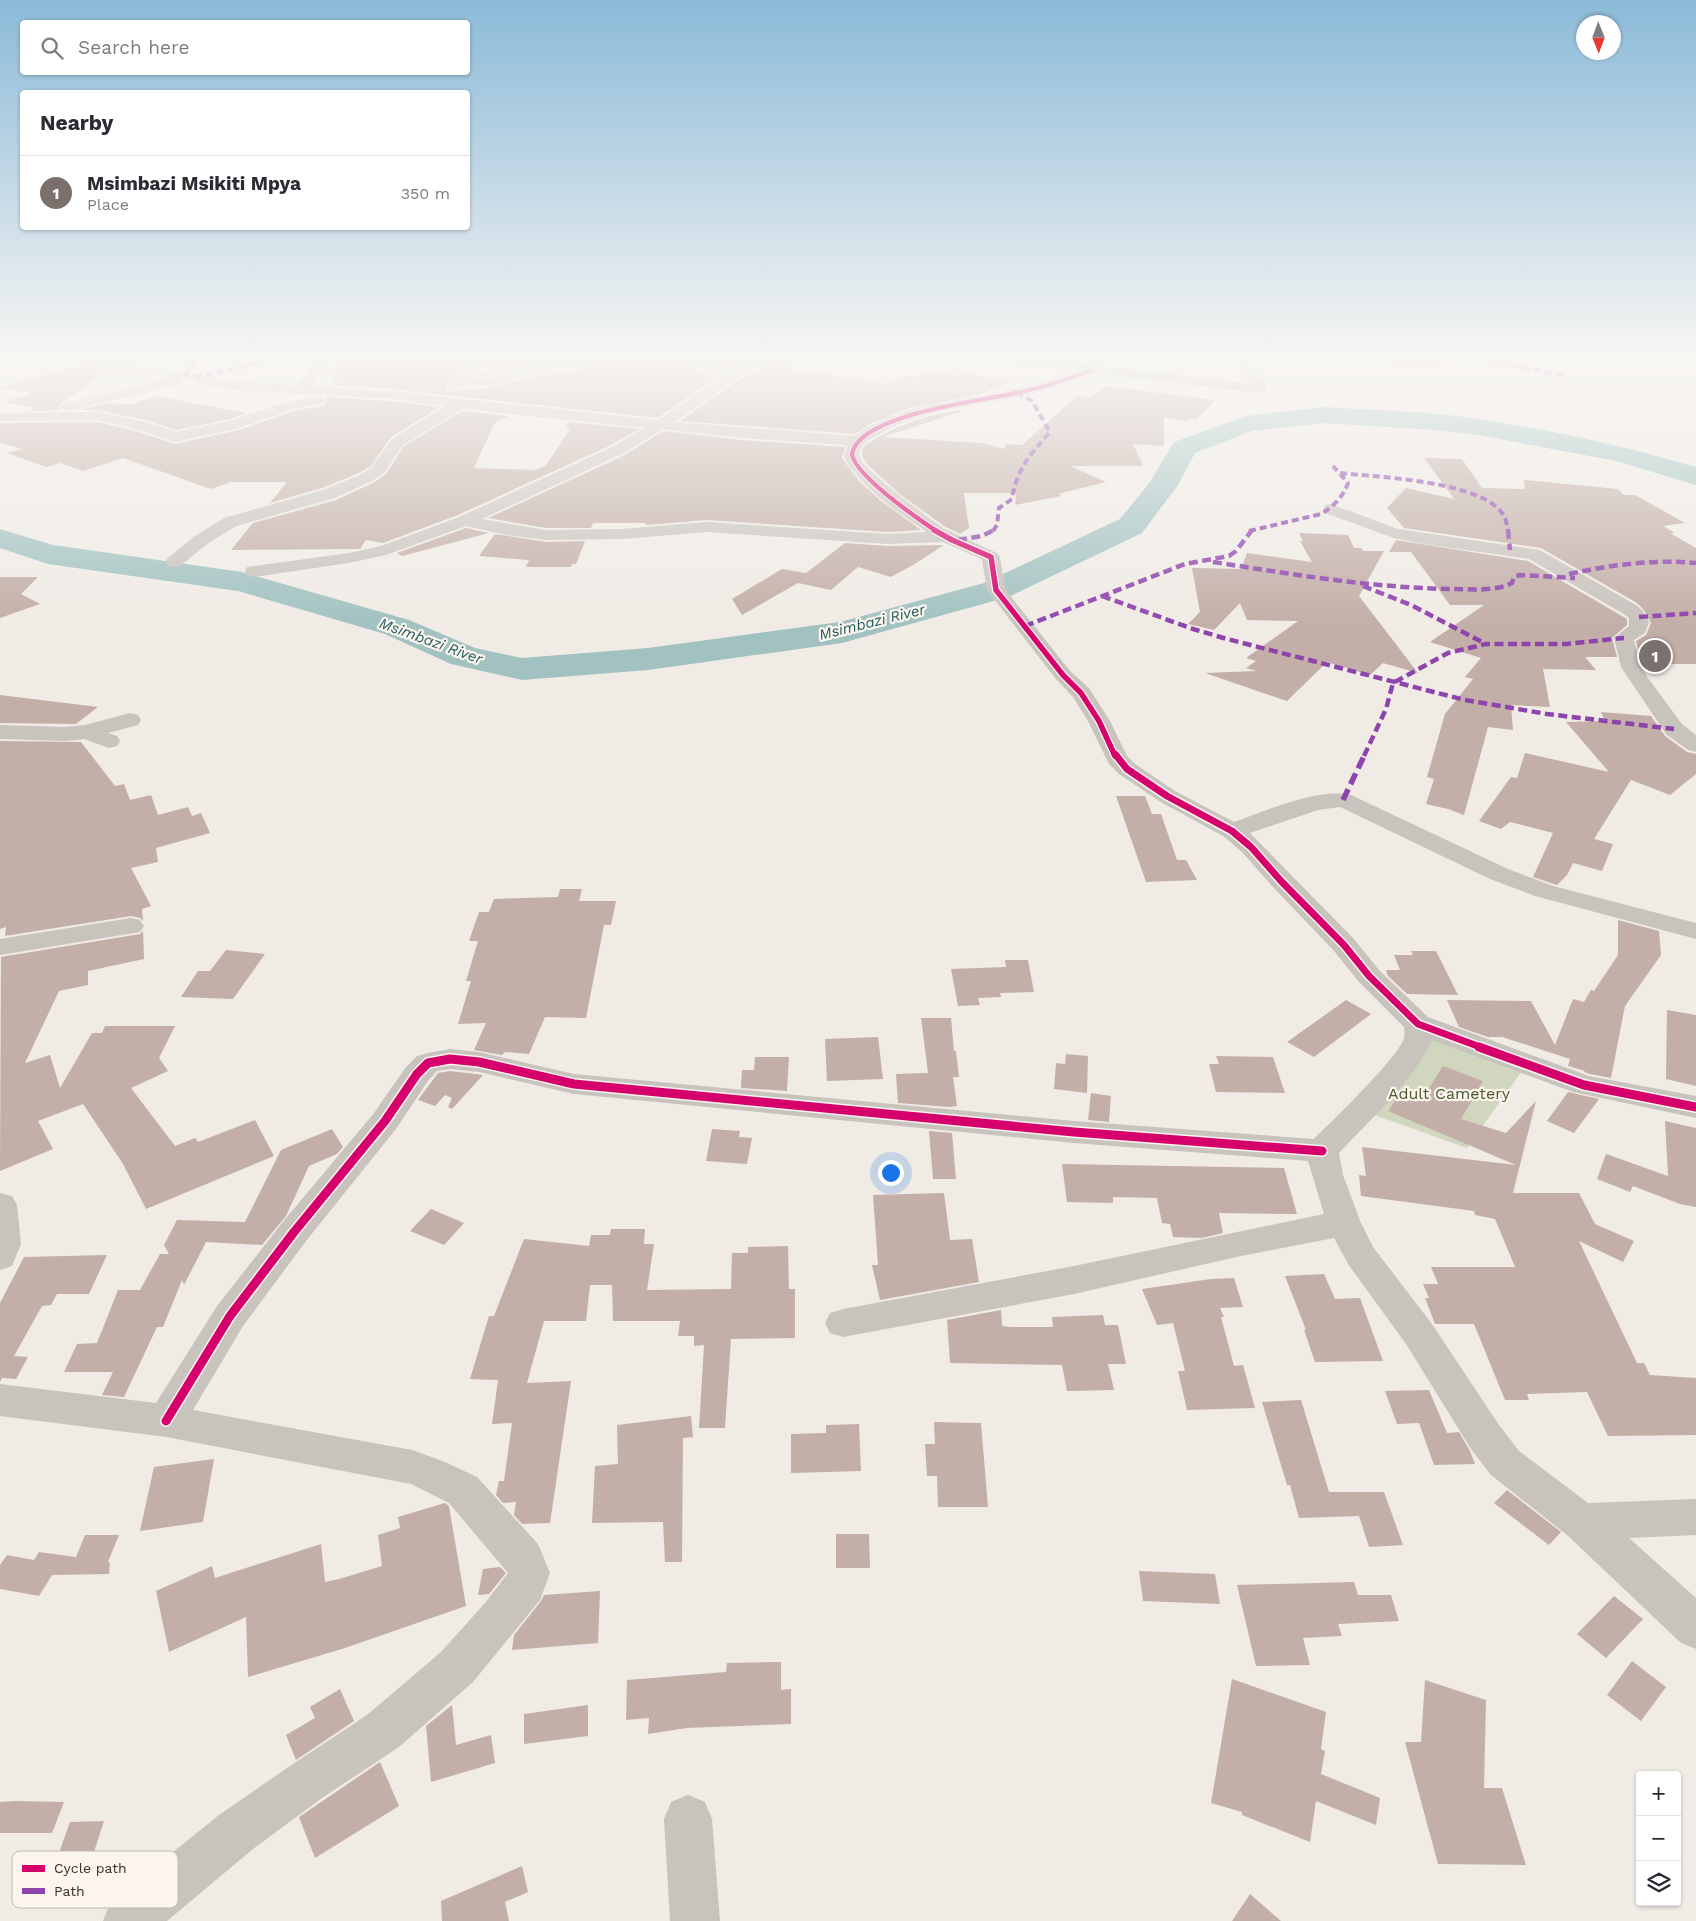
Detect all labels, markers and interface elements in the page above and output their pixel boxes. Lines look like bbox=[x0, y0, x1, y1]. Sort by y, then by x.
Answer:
north arrow bbox=[1576, 15, 1621, 60]
search box bbox=[20, 20, 470, 75]
icon: search bbox=[38, 34, 66, 62]
text: Search here bbox=[78, 36, 189, 59]
text: Nearby bbox=[40, 110, 113, 135]
text: Msimbazi Msikiti Mpya bbox=[87, 172, 301, 195]
text: 1 bbox=[53, 184, 59, 203]
text: 350 m bbox=[401, 184, 450, 203]
text: Place bbox=[87, 195, 129, 214]
water label: Msimbazi River bbox=[817, 600, 928, 644]
water label: Msimbazi River bbox=[377, 614, 486, 668]
pin: 1 bbox=[1639, 637, 1671, 675]
park label: Adult Cametery bbox=[1388, 1084, 1511, 1103]
your location bbox=[878, 1160, 904, 1186]
map controls bbox=[1636, 1771, 1681, 1906]
button: + bbox=[1636, 1771, 1681, 1816]
button: − bbox=[1636, 1816, 1681, 1861]
legend bbox=[12, 1851, 178, 1908]
text: Cycle path bbox=[54, 1860, 127, 1876]
button: layers bbox=[1636, 1861, 1681, 1906]
text: Path bbox=[54, 1883, 85, 1899]

